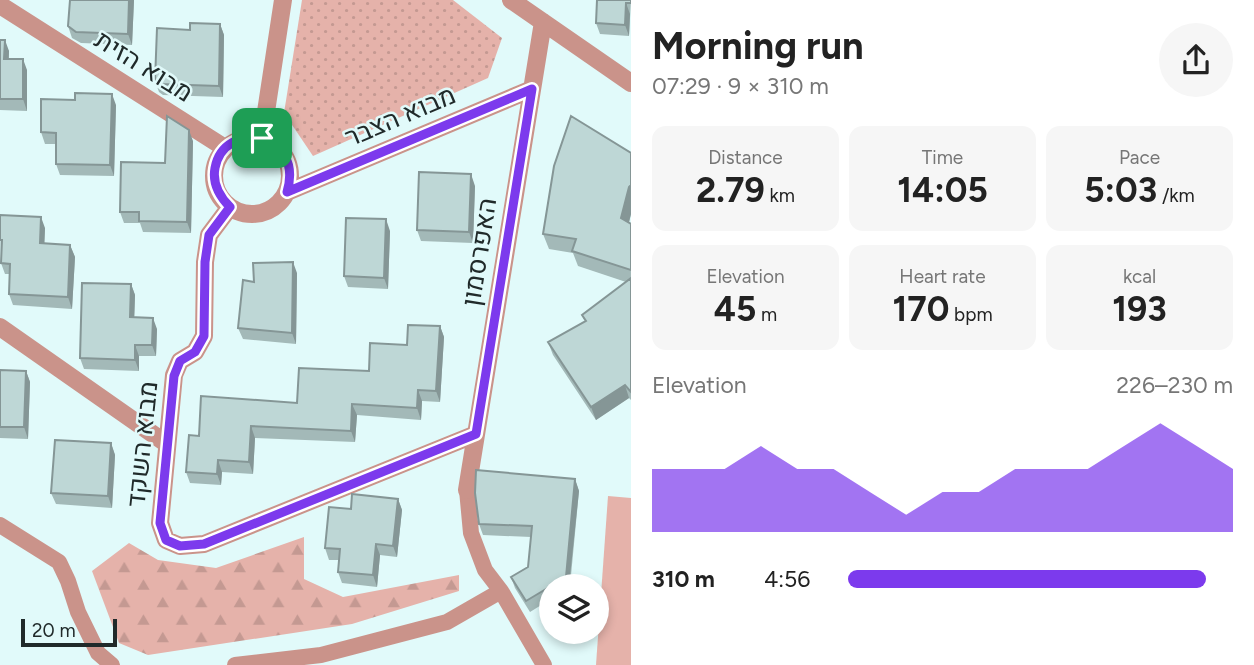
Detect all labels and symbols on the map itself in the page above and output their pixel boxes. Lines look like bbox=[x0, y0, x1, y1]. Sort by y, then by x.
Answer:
street label: מבוא הזית bbox=[89, 23, 199, 109]
street label: מבוא הצבר bbox=[340, 78, 460, 154]
pin bbox=[232, 108, 292, 168]
street label: האפרסמון bbox=[455, 196, 503, 308]
street label: מבוא השקד bbox=[119, 379, 165, 509]
scale bar bbox=[21, 616, 117, 648]

